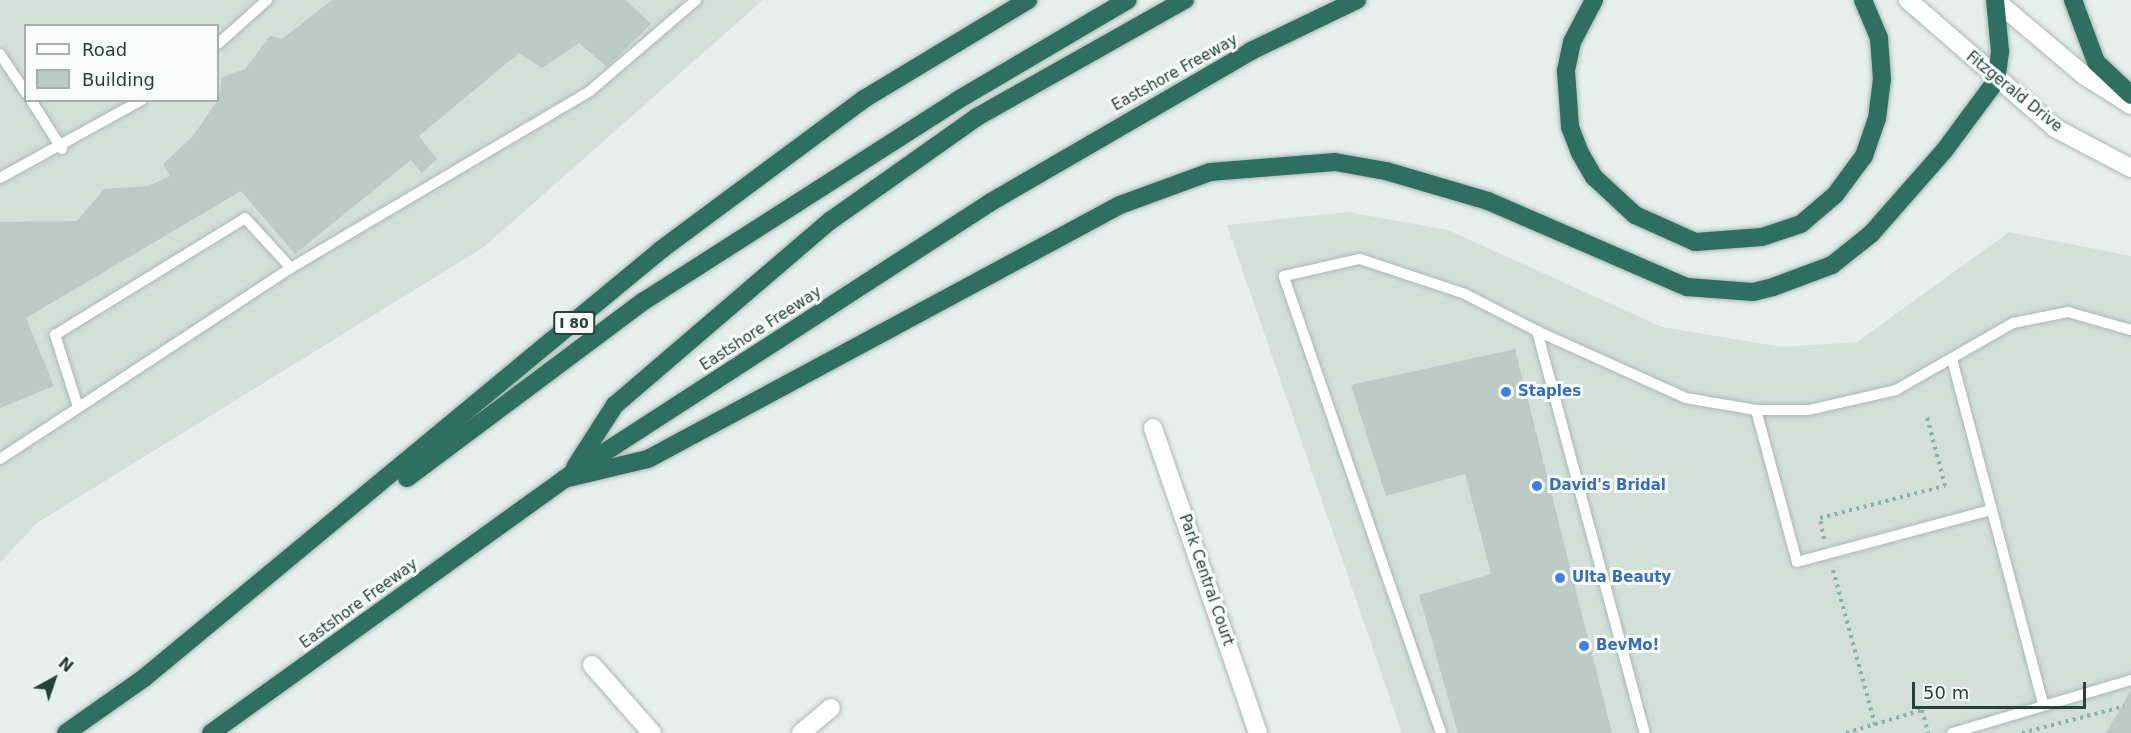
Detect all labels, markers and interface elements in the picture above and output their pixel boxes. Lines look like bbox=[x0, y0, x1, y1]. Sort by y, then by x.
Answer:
legend bbox=[24, 24, 219, 102]
street label: Eastshore Freeway bbox=[1109, 31, 1241, 115]
text: Road bbox=[82, 39, 127, 60]
street label: Fitzgerald Drive bbox=[1962, 48, 2066, 136]
text: Building bbox=[82, 69, 155, 90]
street label: Eastshore Freeway bbox=[697, 283, 825, 375]
road number: I 80 bbox=[553, 312, 595, 334]
place label: Staples bbox=[1518, 383, 1581, 401]
marker: Staples bbox=[1499, 385, 1513, 399]
place label: David's Bridal bbox=[1549, 477, 1666, 495]
marker: David's Bridal bbox=[1530, 479, 1544, 493]
street label: Park Central Court bbox=[1175, 512, 1237, 648]
street label: Eastshore Freeway bbox=[297, 555, 421, 653]
place label: Ulta Beauty bbox=[1572, 569, 1671, 587]
marker: Ulta Beauty bbox=[1553, 571, 1567, 585]
place label: BevMo! bbox=[1596, 637, 1659, 655]
marker: BevMo! bbox=[1577, 639, 1591, 653]
north arrow bbox=[24, 649, 84, 709]
text: N bbox=[55, 653, 77, 676]
scale bar bbox=[1915, 670, 2089, 708]
text: 50 m bbox=[1923, 682, 1969, 703]

